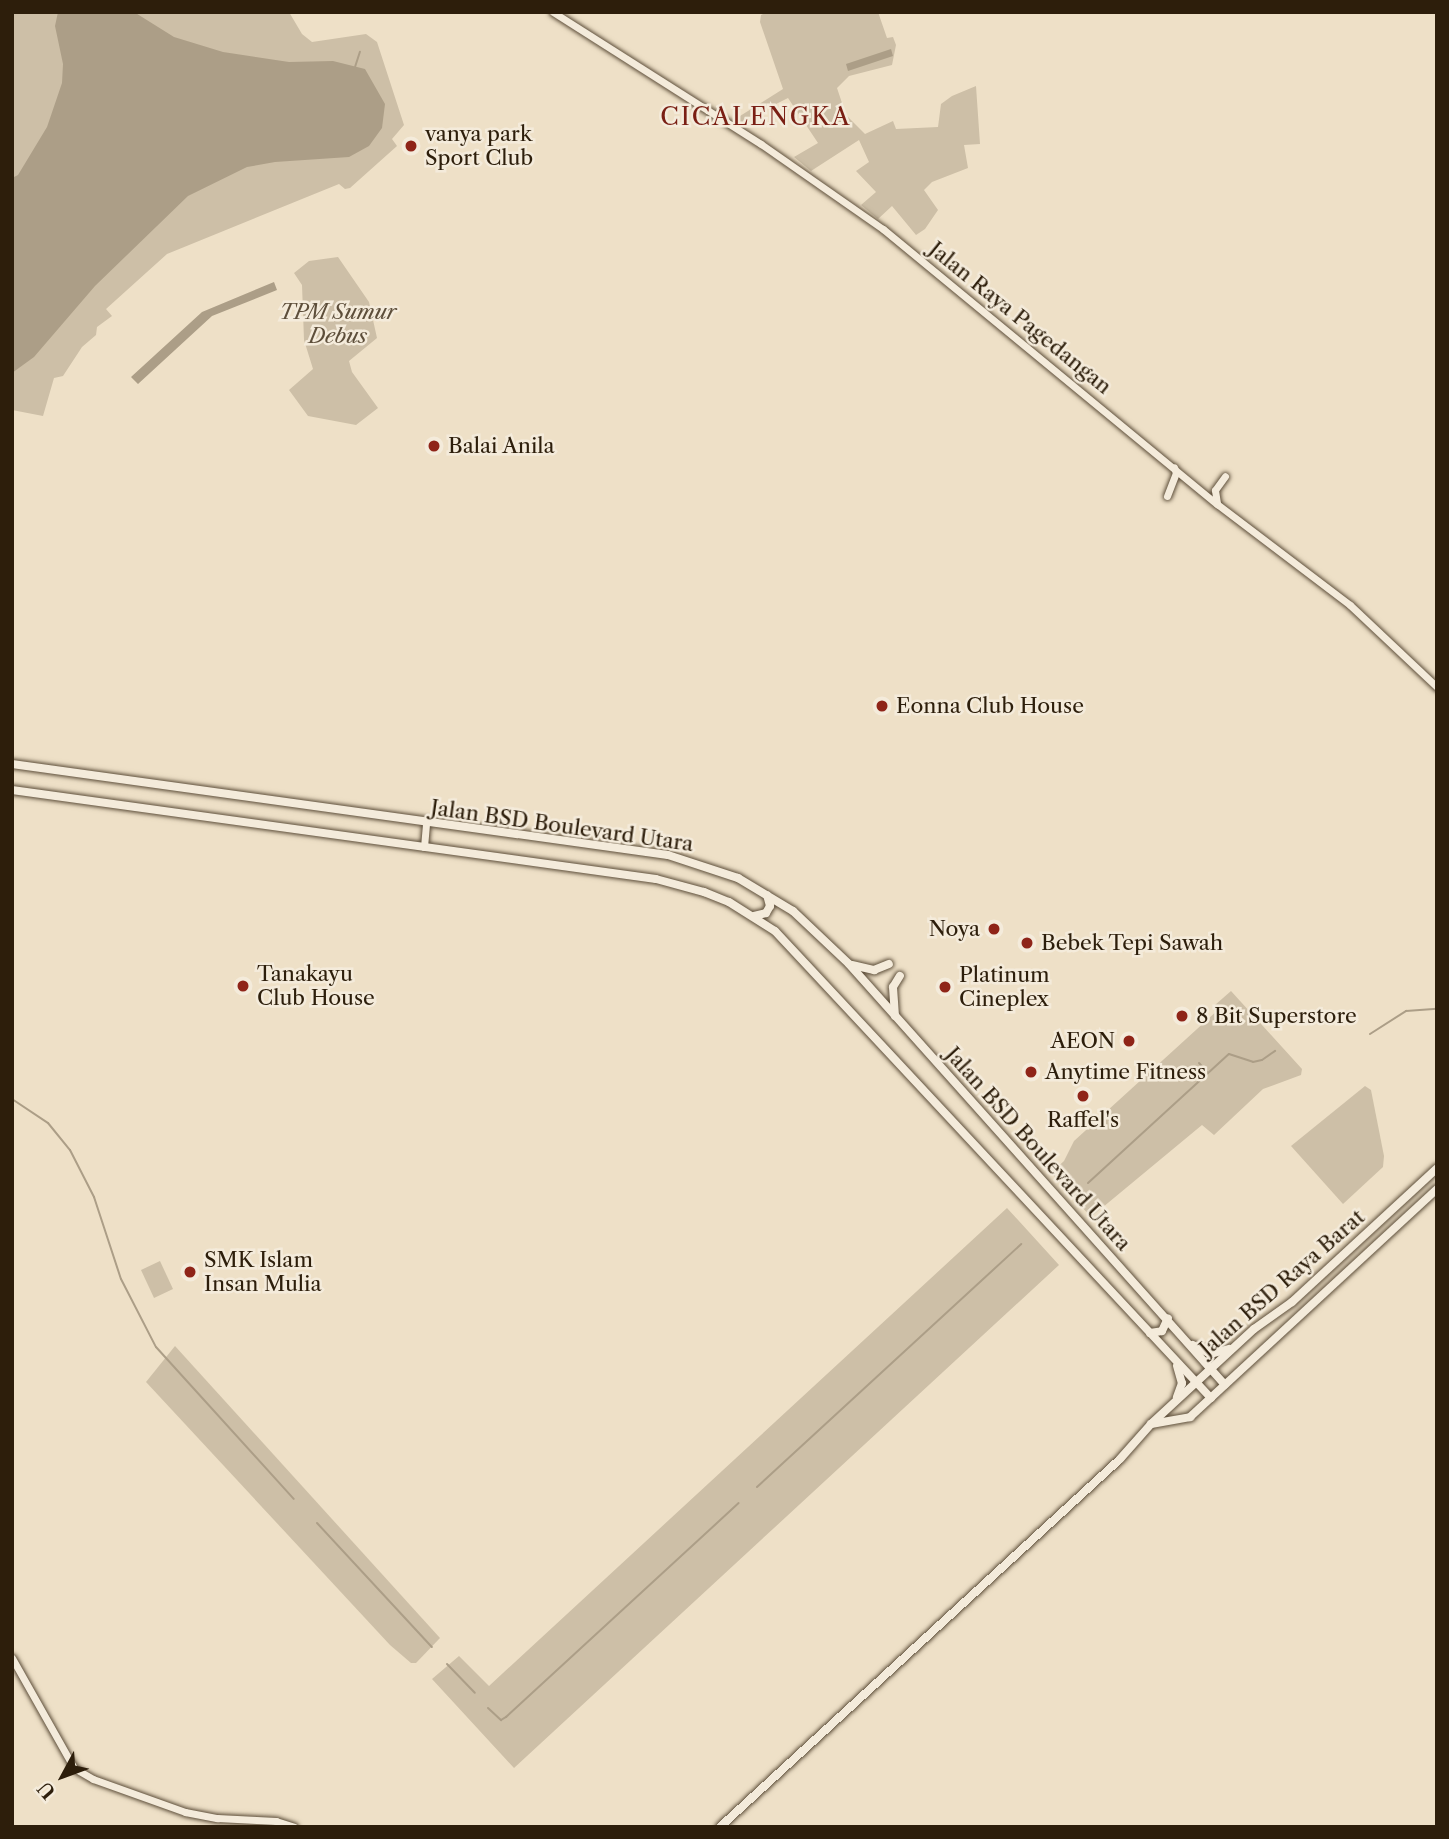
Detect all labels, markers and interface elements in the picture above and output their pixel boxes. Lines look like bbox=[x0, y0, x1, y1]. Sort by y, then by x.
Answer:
district label: CICALENGKA bbox=[662, 103, 850, 131]
place label: vanya park Sport Club bbox=[425, 121, 533, 171]
marker: vanya park Sport Club bbox=[403, 138, 419, 154]
street label: Jalan Raya Pagedangan bbox=[924, 237, 1116, 399]
park label: TPM Sumur Debus bbox=[279, 299, 397, 349]
place label: Balai Anila bbox=[448, 433, 555, 459]
marker: Balai Anila bbox=[426, 438, 442, 454]
place label: Eonna Club House bbox=[896, 693, 1084, 719]
marker: Eonna Club House bbox=[874, 698, 890, 714]
street label: Jalan BSD Boulevard Utara bbox=[429, 795, 695, 857]
place label: Noya bbox=[929, 916, 980, 942]
marker: Noya bbox=[986, 921, 1002, 937]
place label: Bebek Tepi Sawah bbox=[1041, 930, 1224, 956]
marker: Bebek Tepi Sawah bbox=[1019, 935, 1035, 951]
place label: Tanakayu Club House bbox=[257, 961, 375, 1011]
place label: Platinum Cineplex bbox=[959, 962, 1050, 1012]
marker: Tanakayu Club House bbox=[235, 978, 251, 994]
marker: Platinum Cineplex bbox=[937, 979, 953, 995]
place label: 8 Bit Superstore bbox=[1196, 1003, 1357, 1029]
marker: 8 Bit Superstore bbox=[1174, 1008, 1190, 1024]
place label: AEON bbox=[1050, 1028, 1115, 1054]
marker: AEON bbox=[1121, 1033, 1137, 1049]
street label: Jalan BSD Boulevard Utara bbox=[940, 1042, 1136, 1256]
place label: Anytime Fitness bbox=[1045, 1059, 1206, 1085]
marker: Anytime Fitness bbox=[1023, 1064, 1039, 1080]
marker: Raffel's bbox=[1075, 1088, 1091, 1104]
place label: Raffel's bbox=[1047, 1107, 1119, 1133]
street label: Jalan BSD Raya Barat bbox=[1194, 1204, 1370, 1362]
place label: SMK Islam Insan Mulia bbox=[204, 1247, 322, 1297]
marker: SMK Islam Insan Mulia bbox=[182, 1264, 198, 1280]
north arrow bbox=[28, 1741, 98, 1811]
text: U bbox=[33, 1777, 61, 1803]

